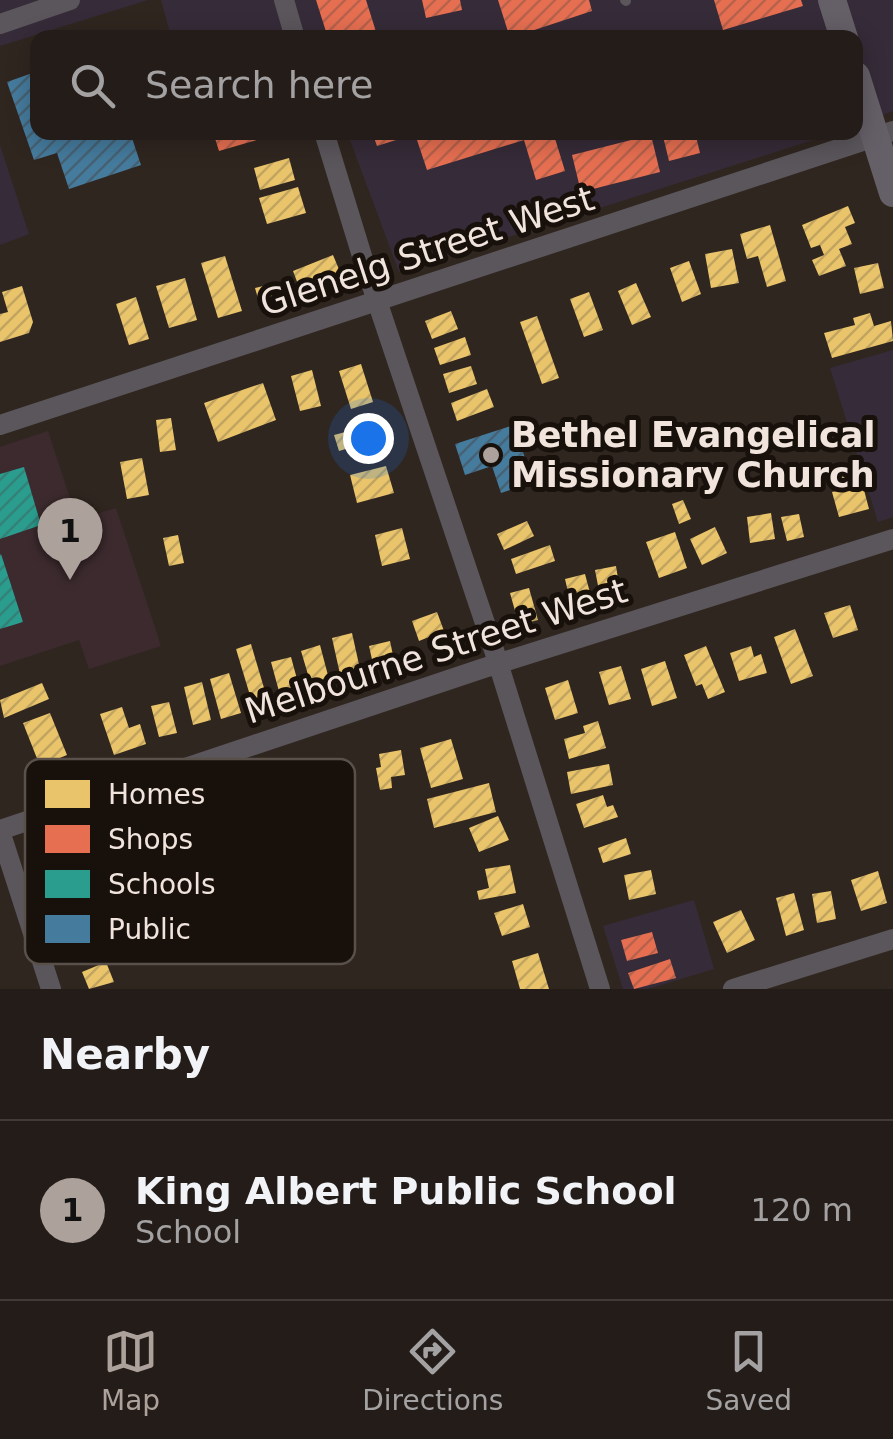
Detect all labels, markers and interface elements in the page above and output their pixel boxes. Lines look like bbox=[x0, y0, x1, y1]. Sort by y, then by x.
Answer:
search box bbox=[30, 30, 863, 140]
icon: search bbox=[65, 58, 120, 113]
text: Search here bbox=[145, 63, 373, 107]
street label: Glenelg Street West bbox=[255, 178, 599, 324]
your location bbox=[343, 413, 394, 464]
place label: Bethel Evangelical Missionary Church bbox=[511, 415, 875, 495]
marker: Bethel Evangelical Missionary Church bbox=[480, 444, 502, 466]
pin: 1 bbox=[38, 498, 102, 580]
street label: Melbourne Street West bbox=[240, 570, 632, 732]
legend bbox=[25, 759, 355, 964]
text: Homes bbox=[108, 778, 205, 811]
text: Shops bbox=[108, 823, 193, 856]
text: Schools bbox=[108, 868, 216, 901]
text: Public bbox=[108, 913, 191, 946]
text: Nearby bbox=[40, 1030, 210, 1079]
text: King Albert Public School bbox=[135, 1169, 677, 1213]
text: 1 bbox=[61, 1191, 84, 1229]
text: 120 m bbox=[751, 1191, 853, 1229]
text: School bbox=[135, 1213, 241, 1251]
tab: Map bbox=[101, 1324, 160, 1417]
tab: Directions bbox=[362, 1324, 503, 1417]
tab: Saved bbox=[705, 1324, 792, 1417]

